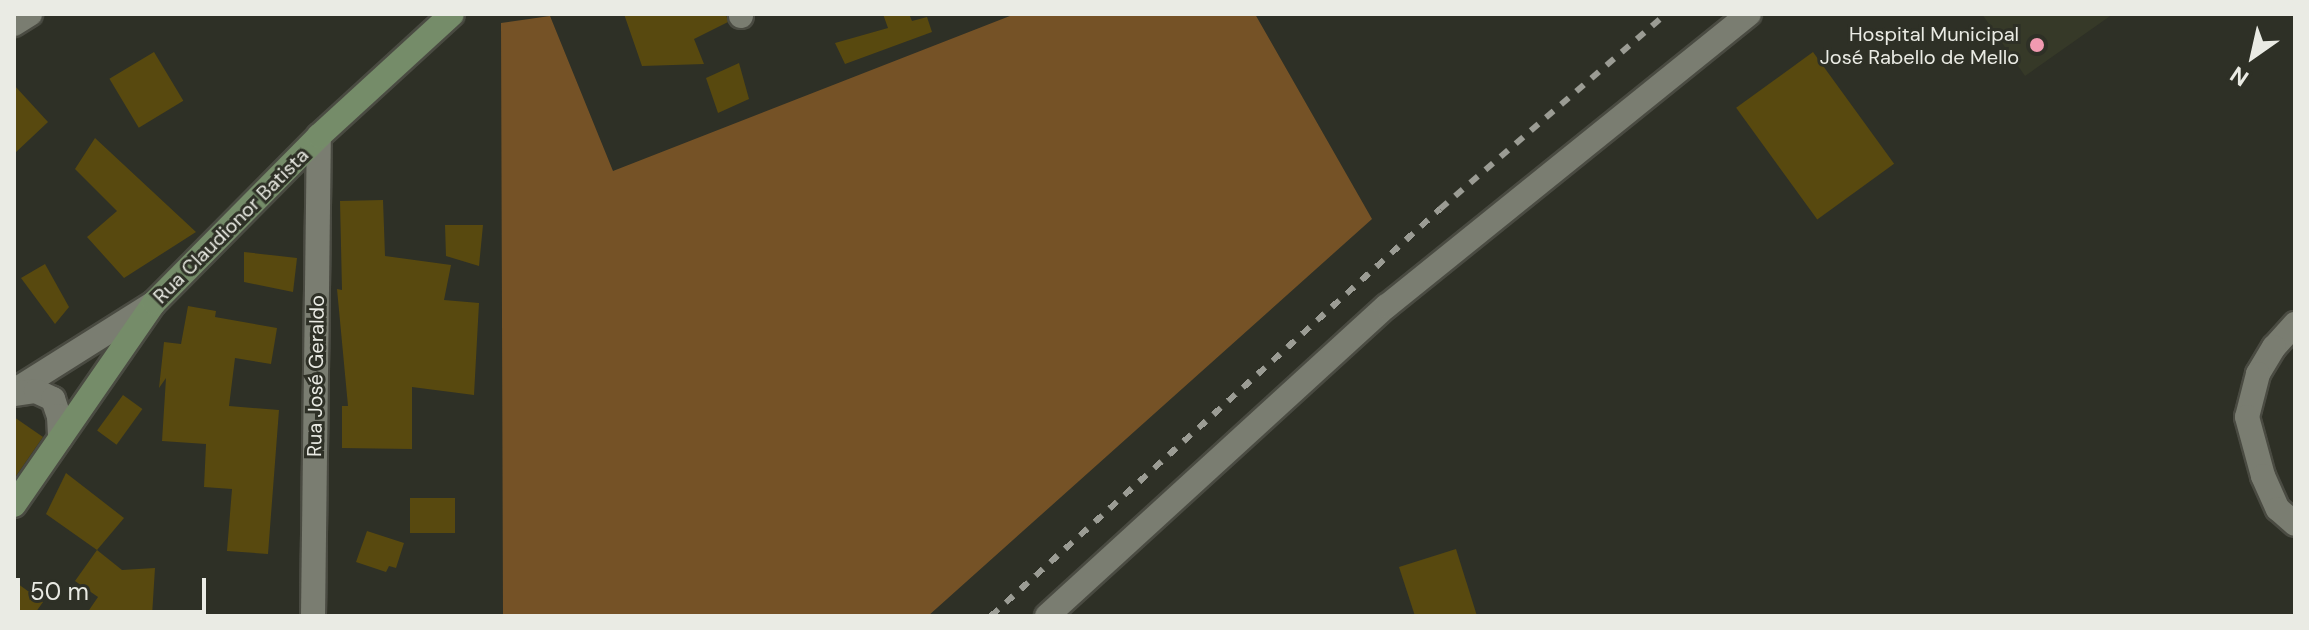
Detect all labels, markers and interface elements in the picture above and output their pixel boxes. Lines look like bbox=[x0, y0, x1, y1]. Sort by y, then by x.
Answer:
north arrow bbox=[2213, 16, 2293, 96]
place label: Hospital Municipal José Rabello de Mello bbox=[1820, 22, 2019, 69]
marker: Hospital Municipal José Rabello de Mello bbox=[2026, 34, 2048, 56]
text: N bbox=[2225, 60, 2254, 93]
street label: Rua Claudionor Batista bbox=[148, 143, 314, 309]
street label: Rua José Geraldo bbox=[303, 295, 329, 457]
scale bar bbox=[20, 562, 210, 612]
text: 50 m bbox=[30, 576, 89, 607]

